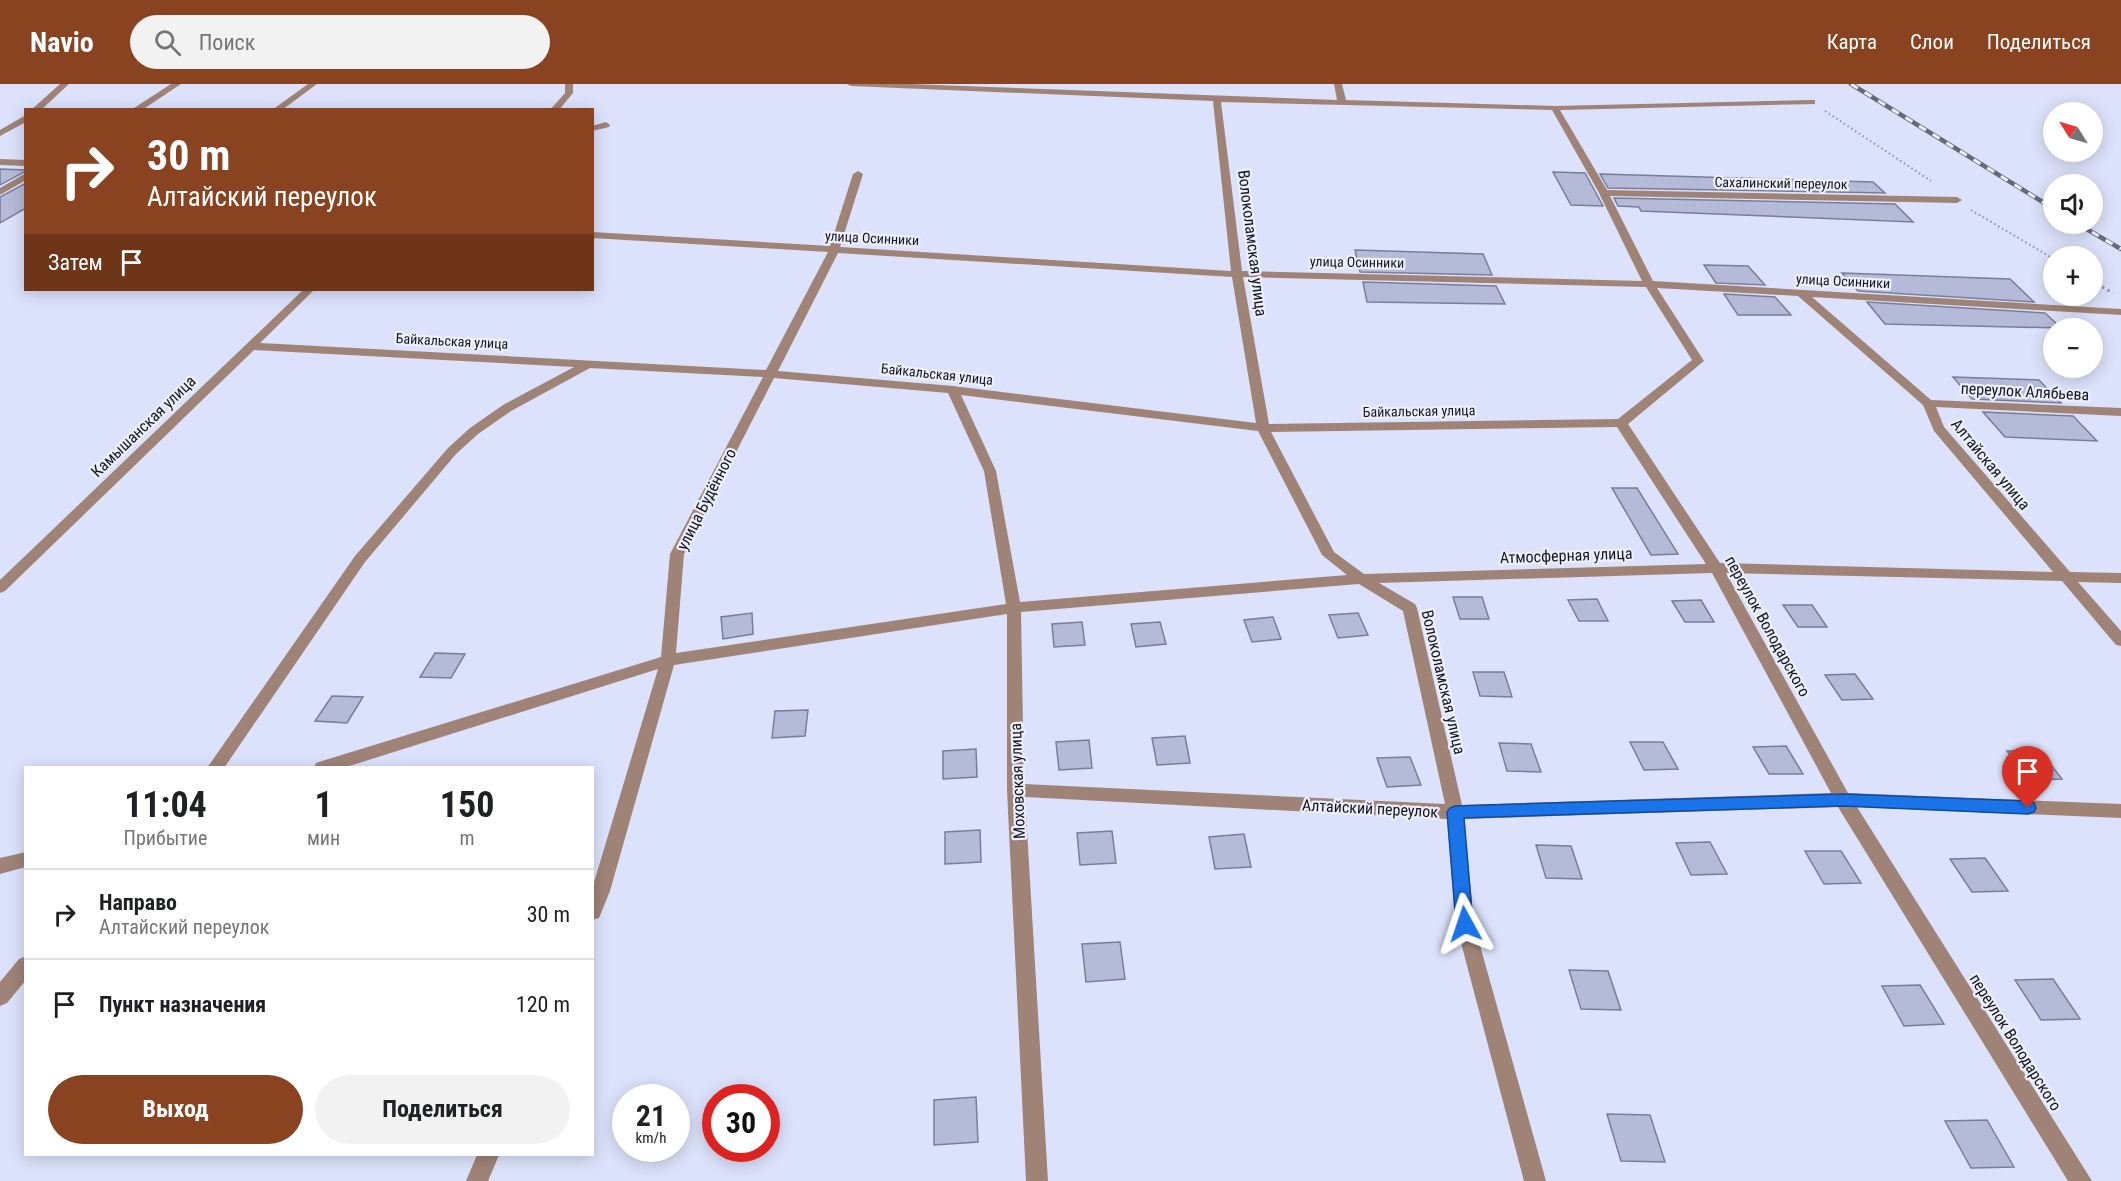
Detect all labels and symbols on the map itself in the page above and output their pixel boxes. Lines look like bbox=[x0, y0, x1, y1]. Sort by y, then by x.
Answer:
north arrow bbox=[2043, 102, 2103, 162]
street label: Волоколамская улица bbox=[1234, 169, 1271, 317]
street label: Сахалинский переулок bbox=[1714, 174, 1848, 192]
street label: улица Осинники bbox=[824, 228, 920, 248]
street label: улица Осинники bbox=[1310, 253, 1404, 271]
street label: улица Осинники bbox=[1795, 271, 1891, 291]
street label: Байкальская улица bbox=[395, 330, 509, 352]
street label: Байкальская улица bbox=[880, 360, 994, 388]
street label: Камышанская улица bbox=[87, 372, 199, 481]
street label: переулок Алябьева bbox=[1960, 379, 2090, 404]
street label: Байкальская улица bbox=[1363, 402, 1475, 420]
street label: Алтайская улица bbox=[1947, 415, 2034, 514]
street label: улица Будённого bbox=[673, 445, 740, 553]
street label: Атмосферная улица bbox=[1499, 544, 1633, 567]
street label: переулок Володарского bbox=[1721, 553, 1814, 700]
street label: Волоколамская улица bbox=[1418, 608, 1469, 756]
street label: Моховская улица bbox=[1006, 723, 1029, 839]
pin bbox=[2002, 746, 2053, 808]
street label: Алтайский переулок bbox=[1301, 795, 1439, 822]
position arrow bbox=[1433, 892, 1497, 956]
street label: переулок Володарского bbox=[1966, 970, 2066, 1114]
speed limit sign: 30 bbox=[702, 1084, 780, 1162]

